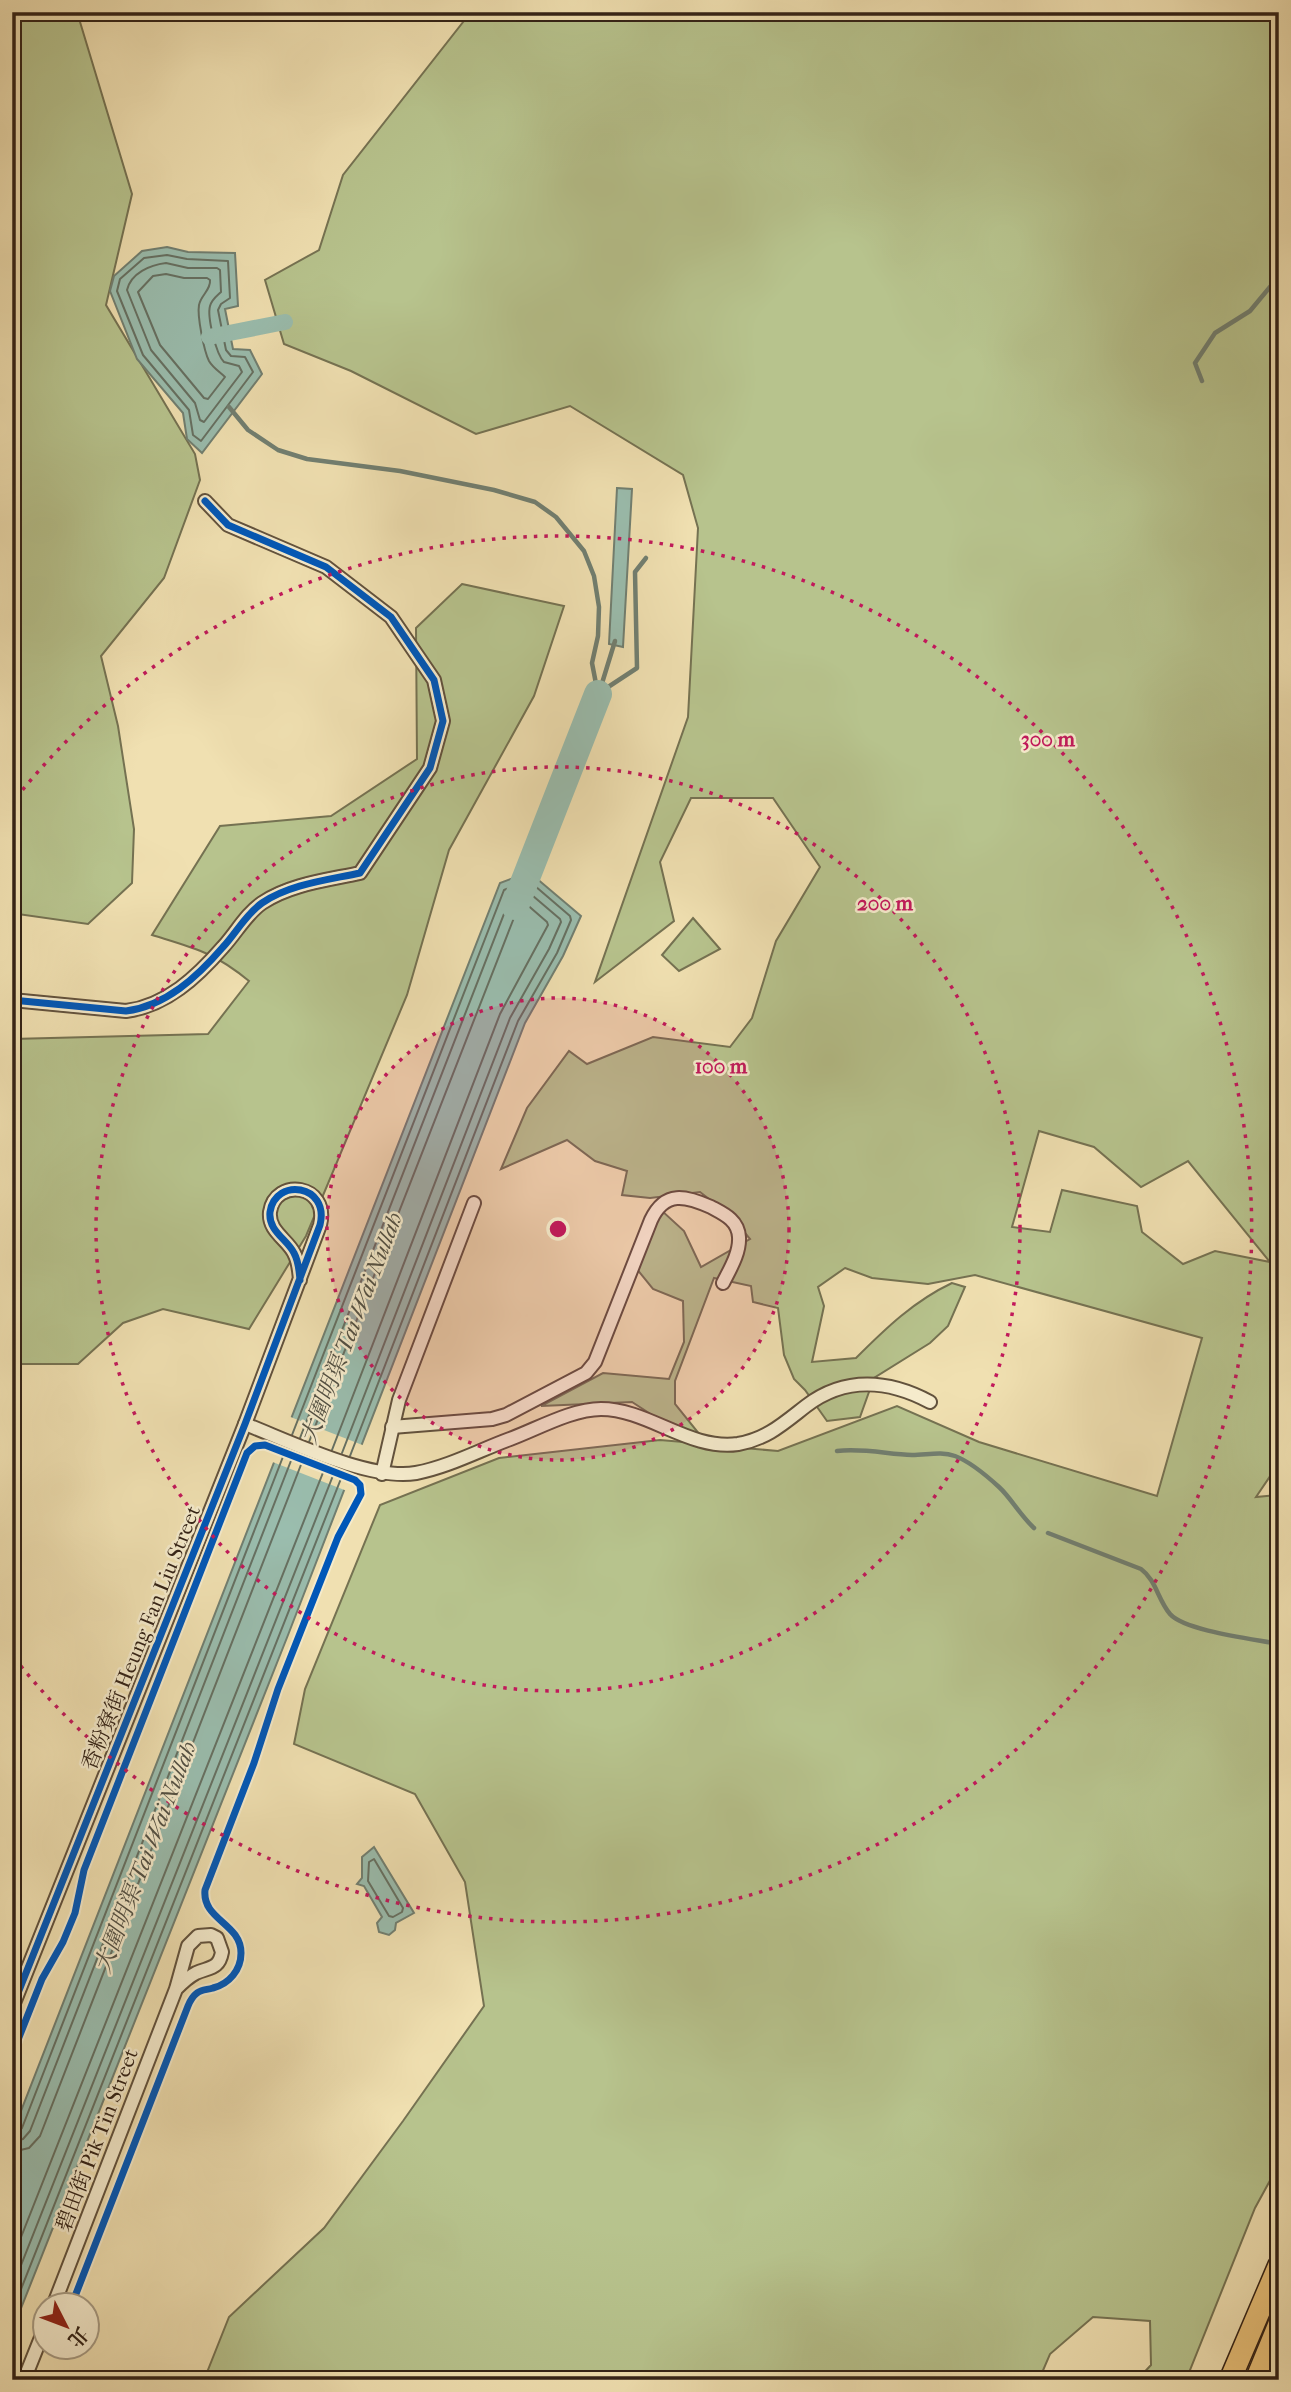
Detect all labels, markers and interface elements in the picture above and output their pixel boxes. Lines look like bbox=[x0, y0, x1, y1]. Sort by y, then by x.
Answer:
text: 300 m bbox=[1021, 727, 1075, 751]
text: 200 m bbox=[857, 891, 914, 915]
text: 100 m bbox=[695, 1054, 748, 1078]
water label: 大圍明渠 Tai Wai Nullah bbox=[295, 1209, 408, 1448]
centre of rings bbox=[546, 1217, 570, 1241]
street label: 香粉寮街 Heung Fan Liu Street bbox=[77, 1502, 205, 1774]
water label: 大圍明渠 Tai Wai Nullah bbox=[89, 1738, 202, 1977]
street label: 碧田街 Pik Tin Street bbox=[51, 2045, 143, 2235]
north arrow bbox=[32, 2290, 102, 2360]
text: 北 bbox=[63, 2322, 92, 2351]

